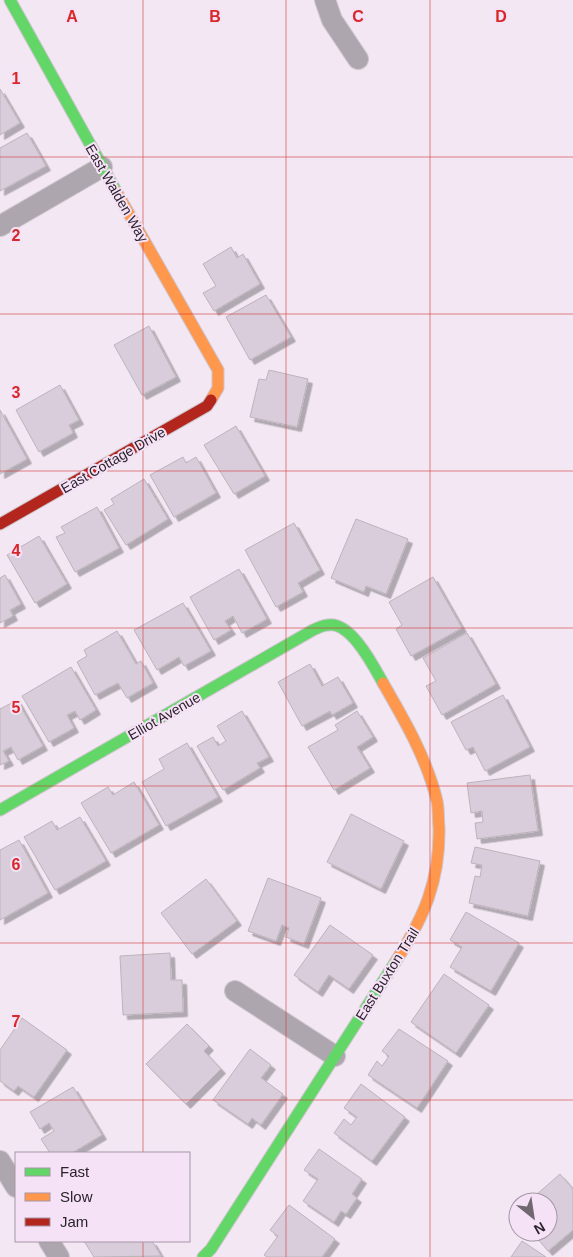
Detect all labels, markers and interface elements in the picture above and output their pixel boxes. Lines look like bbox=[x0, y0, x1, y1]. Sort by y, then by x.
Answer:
text: A bbox=[66, 8, 78, 25]
text: B bbox=[209, 8, 221, 25]
text: C bbox=[352, 8, 364, 25]
text: D bbox=[495, 8, 507, 25]
text: 1 bbox=[12, 70, 21, 87]
street label: East Walden Way bbox=[83, 141, 151, 245]
text: 2 bbox=[12, 227, 21, 244]
text: 3 bbox=[12, 384, 21, 401]
street label: East Cottage Drive bbox=[58, 424, 168, 496]
text: 4 bbox=[12, 542, 21, 559]
street label: Elliot Avenue bbox=[125, 689, 203, 743]
text: 5 bbox=[12, 699, 21, 716]
text: 6 bbox=[12, 856, 21, 873]
street label: East Buxton Trail bbox=[352, 925, 422, 1023]
text: 7 bbox=[12, 1013, 21, 1030]
legend bbox=[15, 1152, 190, 1242]
text: Fast bbox=[60, 1163, 90, 1180]
text: Slow bbox=[60, 1188, 93, 1205]
north arrow bbox=[508, 1192, 558, 1242]
text: Jam bbox=[60, 1213, 88, 1230]
text: N bbox=[531, 1219, 548, 1238]

